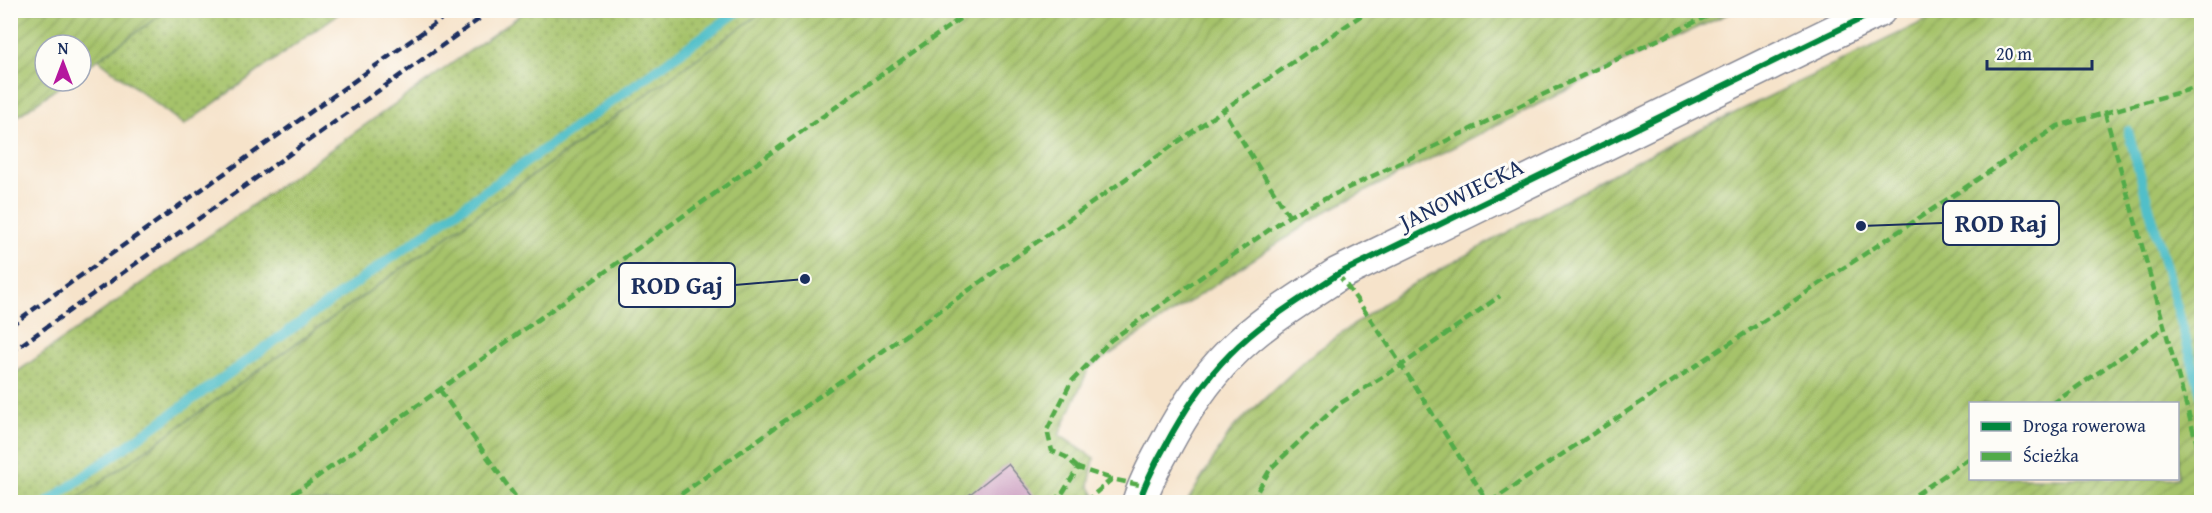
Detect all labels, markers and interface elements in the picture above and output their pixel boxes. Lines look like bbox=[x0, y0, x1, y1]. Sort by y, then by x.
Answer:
north arrow bbox=[33, 33, 93, 93]
scale bar bbox=[1987, 33, 2092, 71]
text: N bbox=[58, 36, 69, 60]
text: 20 m bbox=[1996, 40, 2032, 67]
street label: JANOWIECKA bbox=[1390, 149, 1529, 240]
callout: ROD Raj bbox=[1943, 201, 2059, 245]
text: ROD Raj bbox=[1955, 203, 2047, 242]
callout: ROD Gaj bbox=[619, 263, 735, 307]
text: ROD Gaj bbox=[631, 265, 723, 304]
legend bbox=[1969, 402, 2179, 480]
text: Droga rowerowa bbox=[2023, 412, 2146, 439]
text: Ścieżka bbox=[2023, 442, 2079, 469]

